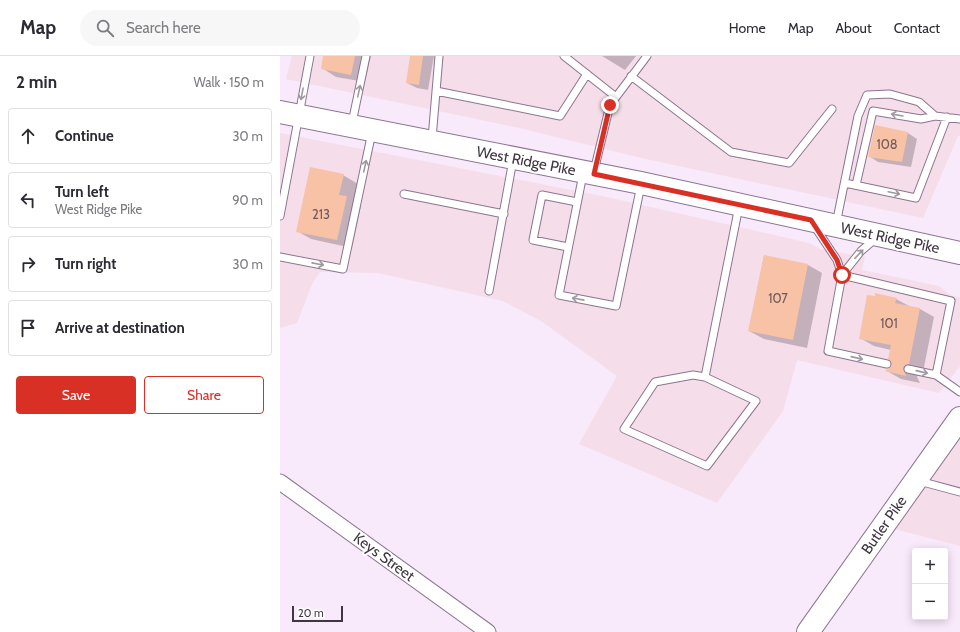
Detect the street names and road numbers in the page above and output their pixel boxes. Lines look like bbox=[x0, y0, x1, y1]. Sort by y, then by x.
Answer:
street label: West Ridge Pike bbox=[475, 143, 577, 179]
street label: West Ridge Pike bbox=[839, 219, 941, 257]
street label: Butler Pike bbox=[857, 492, 911, 558]
street label: Keys Street bbox=[350, 529, 418, 585]

